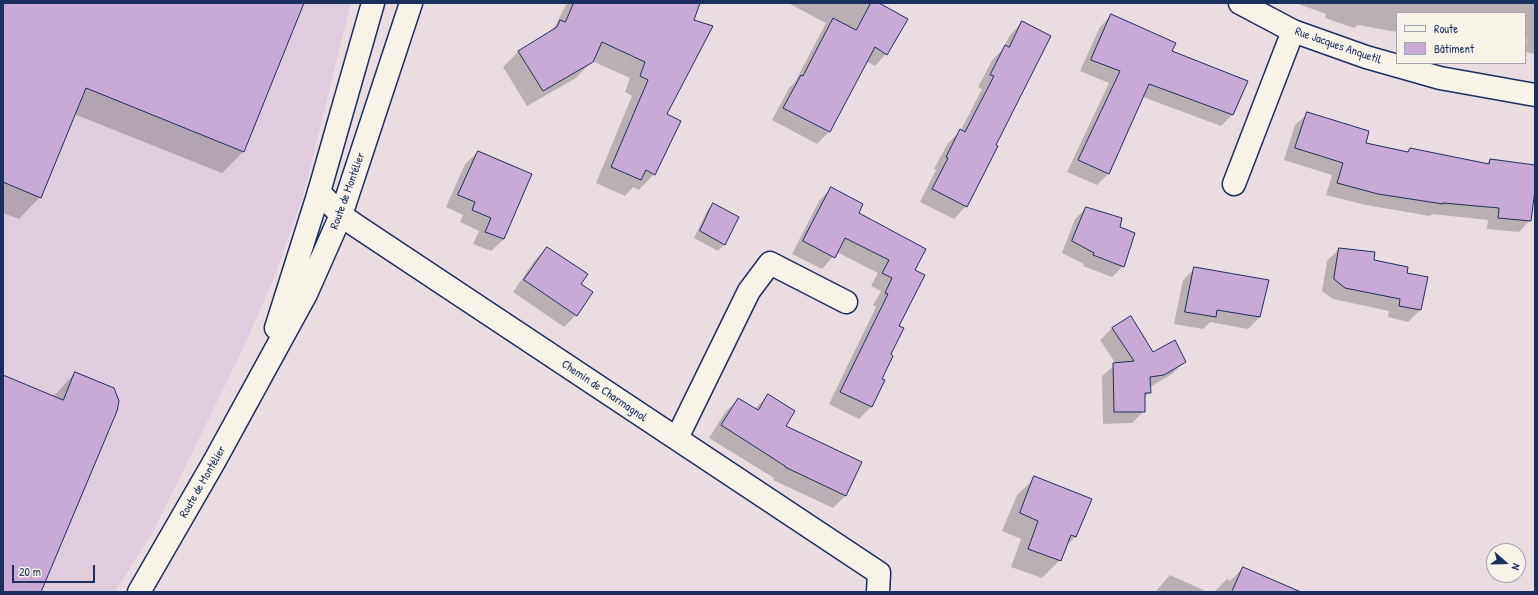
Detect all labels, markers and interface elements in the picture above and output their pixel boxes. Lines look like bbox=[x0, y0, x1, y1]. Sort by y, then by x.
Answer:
legend bbox=[1396, 12, 1526, 64]
text: Route bbox=[1434, 20, 1458, 37]
street label: Rue Jacques Anquetil bbox=[1293, 24, 1383, 68]
text: Bâtiment bbox=[1434, 40, 1474, 57]
street label: Route de Montélier bbox=[327, 151, 369, 231]
street label: Chemin de Charmagnol bbox=[558, 357, 650, 425]
street label: Route de Montélier bbox=[177, 444, 229, 520]
north arrow bbox=[1486, 543, 1526, 583]
scale bar bbox=[14, 557, 97, 583]
text: N bbox=[1509, 562, 1524, 572]
text: 20 m bbox=[19, 563, 41, 580]

